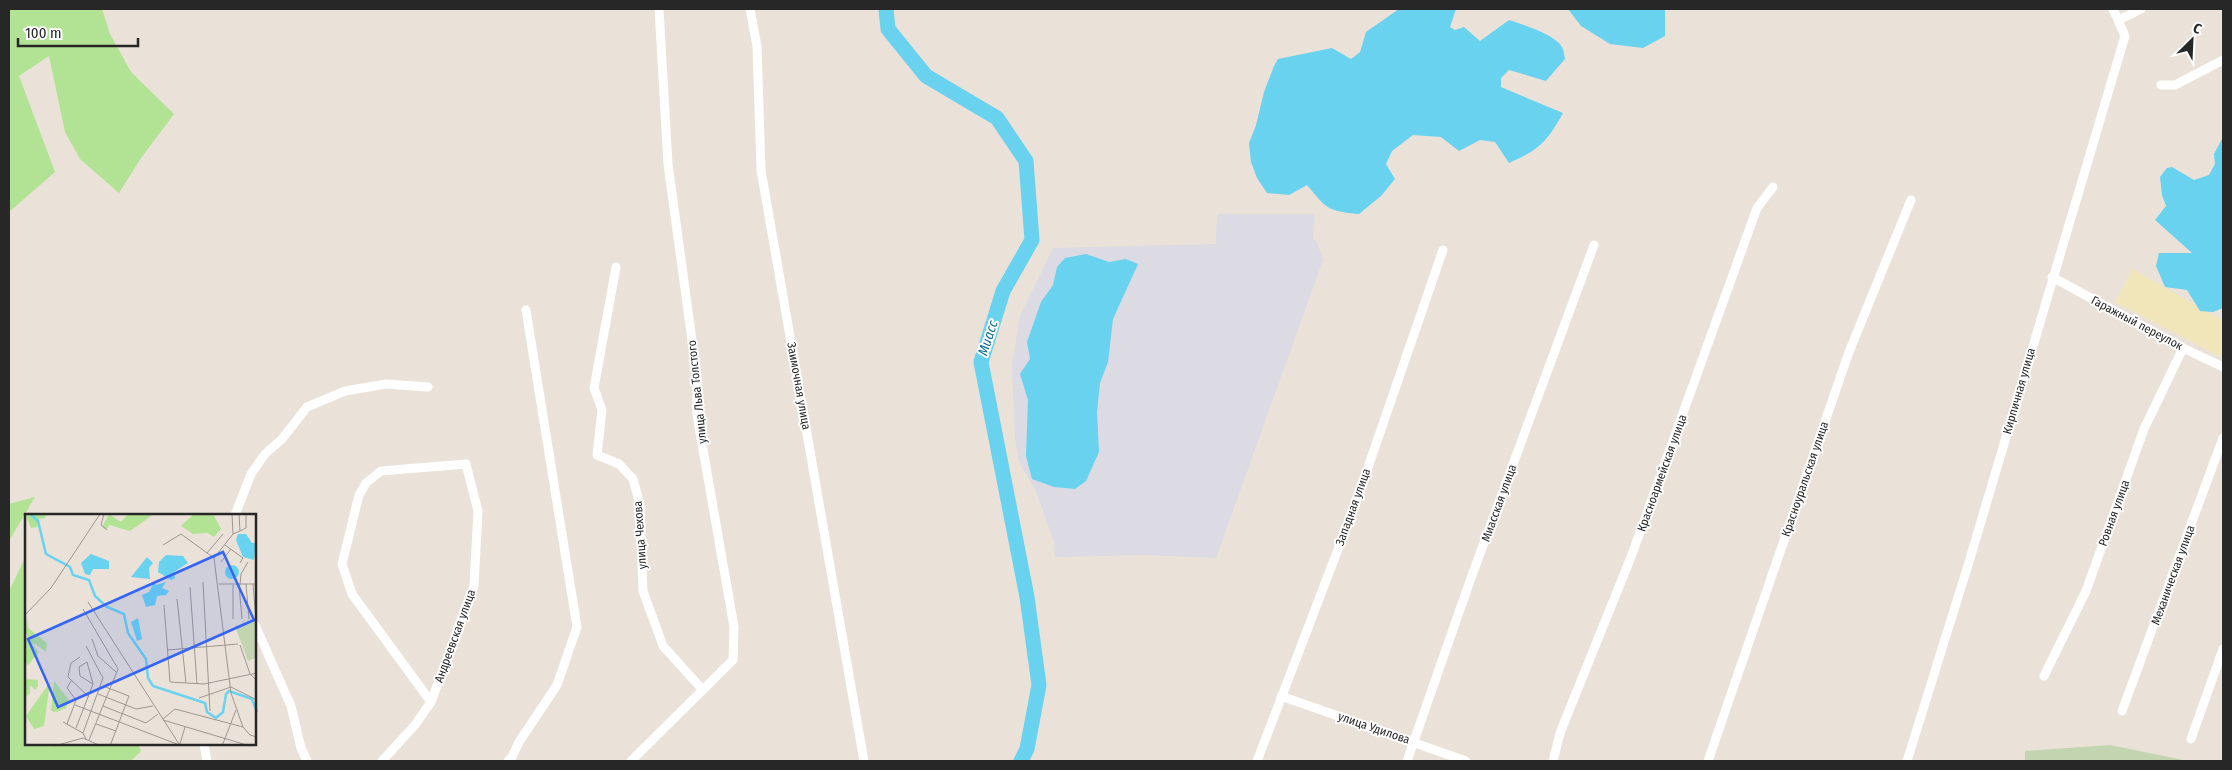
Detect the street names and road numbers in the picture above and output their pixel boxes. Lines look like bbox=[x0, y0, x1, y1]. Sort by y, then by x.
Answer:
street label: Гаражный переулок bbox=[2089, 293, 2185, 353]
street label: улица Льва Толстого bbox=[685, 340, 709, 444]
street label: Заимочная улица bbox=[784, 341, 814, 431]
street label: Кирпичная улица bbox=[2000, 346, 2038, 436]
street label: Красноармейская улица bbox=[1634, 412, 1690, 533]
street label: Красноуральская улица bbox=[1779, 419, 1831, 538]
street label: Миасская улица bbox=[1479, 462, 1519, 543]
street label: Западная улица bbox=[1333, 466, 1373, 547]
street label: Ровная улица bbox=[2096, 478, 2132, 548]
street label: улица Чехова bbox=[631, 500, 649, 570]
street label: Механическая улица bbox=[2148, 523, 2198, 627]
street label: Андреевская улица bbox=[432, 587, 478, 685]
street label: улица Удилова bbox=[1336, 709, 1412, 747]

